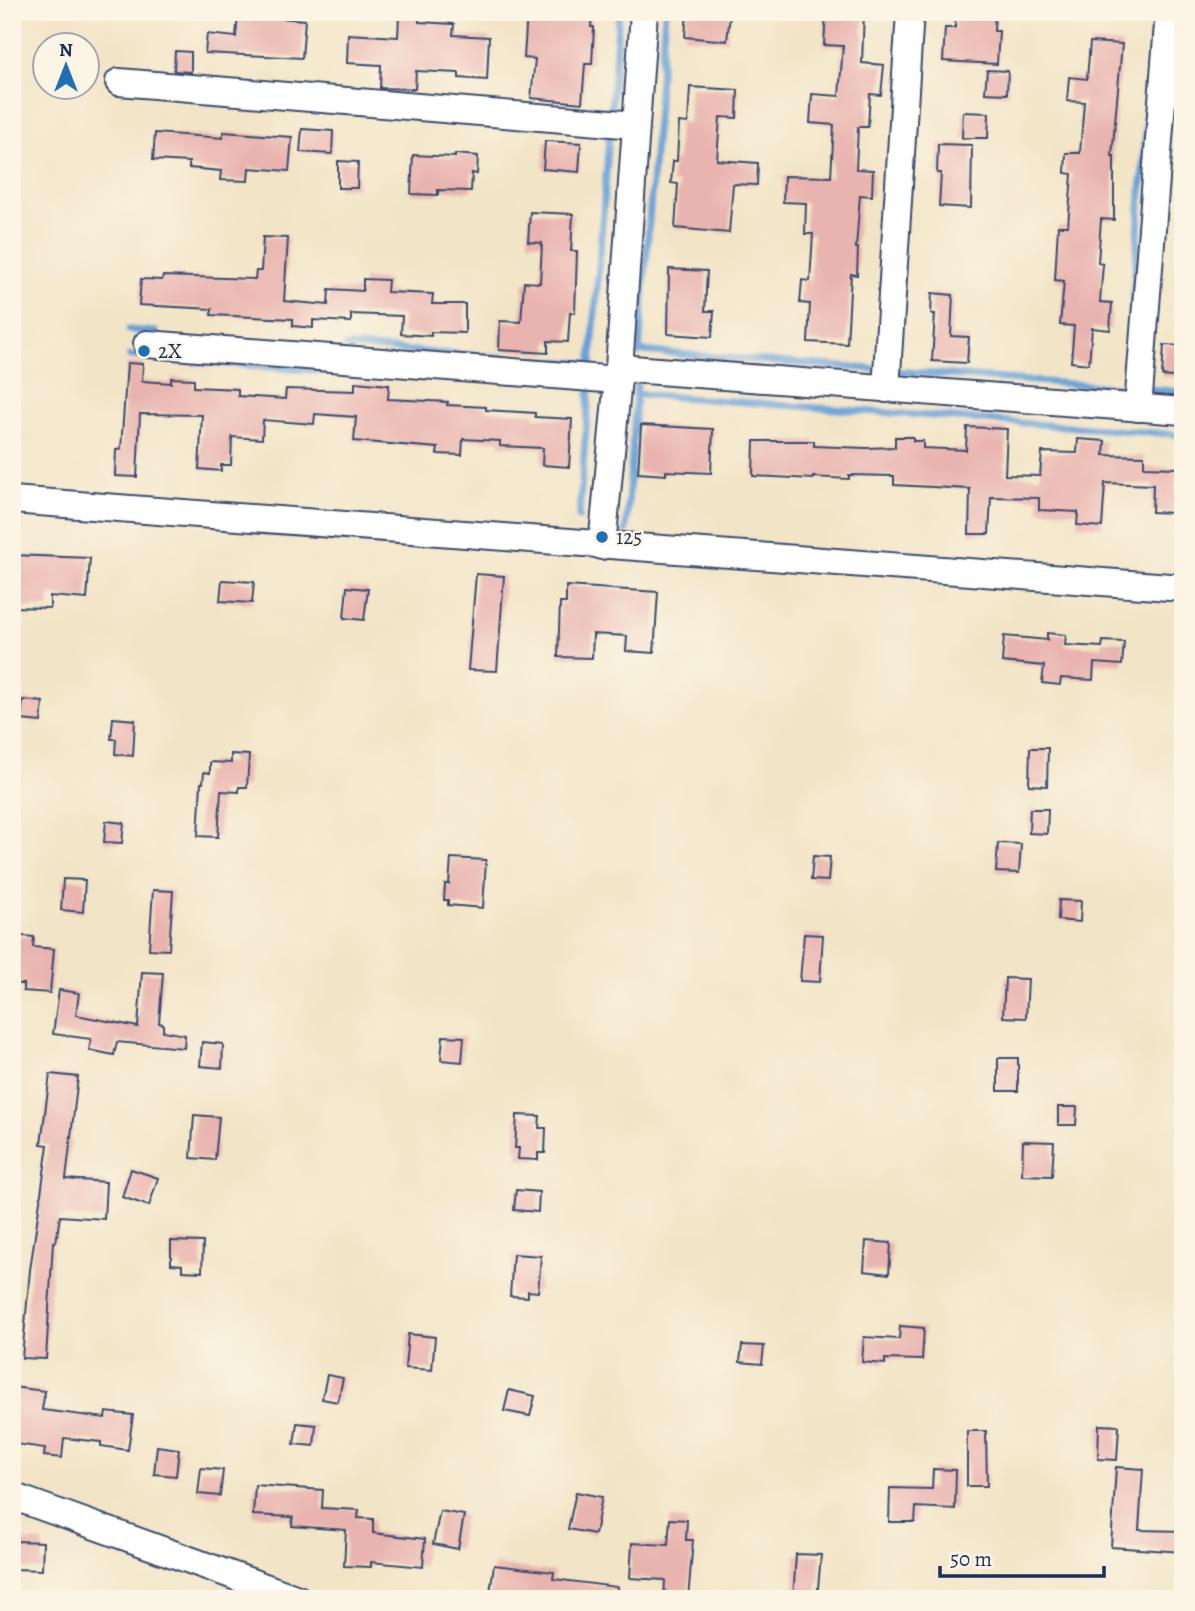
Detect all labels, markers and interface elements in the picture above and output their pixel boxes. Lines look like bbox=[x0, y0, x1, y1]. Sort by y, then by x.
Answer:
north arrow bbox=[32, 32, 102, 102]
text: N bbox=[59, 37, 73, 63]
place label: 2X bbox=[158, 337, 182, 365]
marker: 2X bbox=[136, 343, 152, 359]
place label: 125 bbox=[616, 523, 642, 551]
marker: 125 bbox=[594, 529, 610, 545]
scale bar bbox=[940, 1534, 1104, 1578]
text: 50 m bbox=[950, 1545, 992, 1573]

